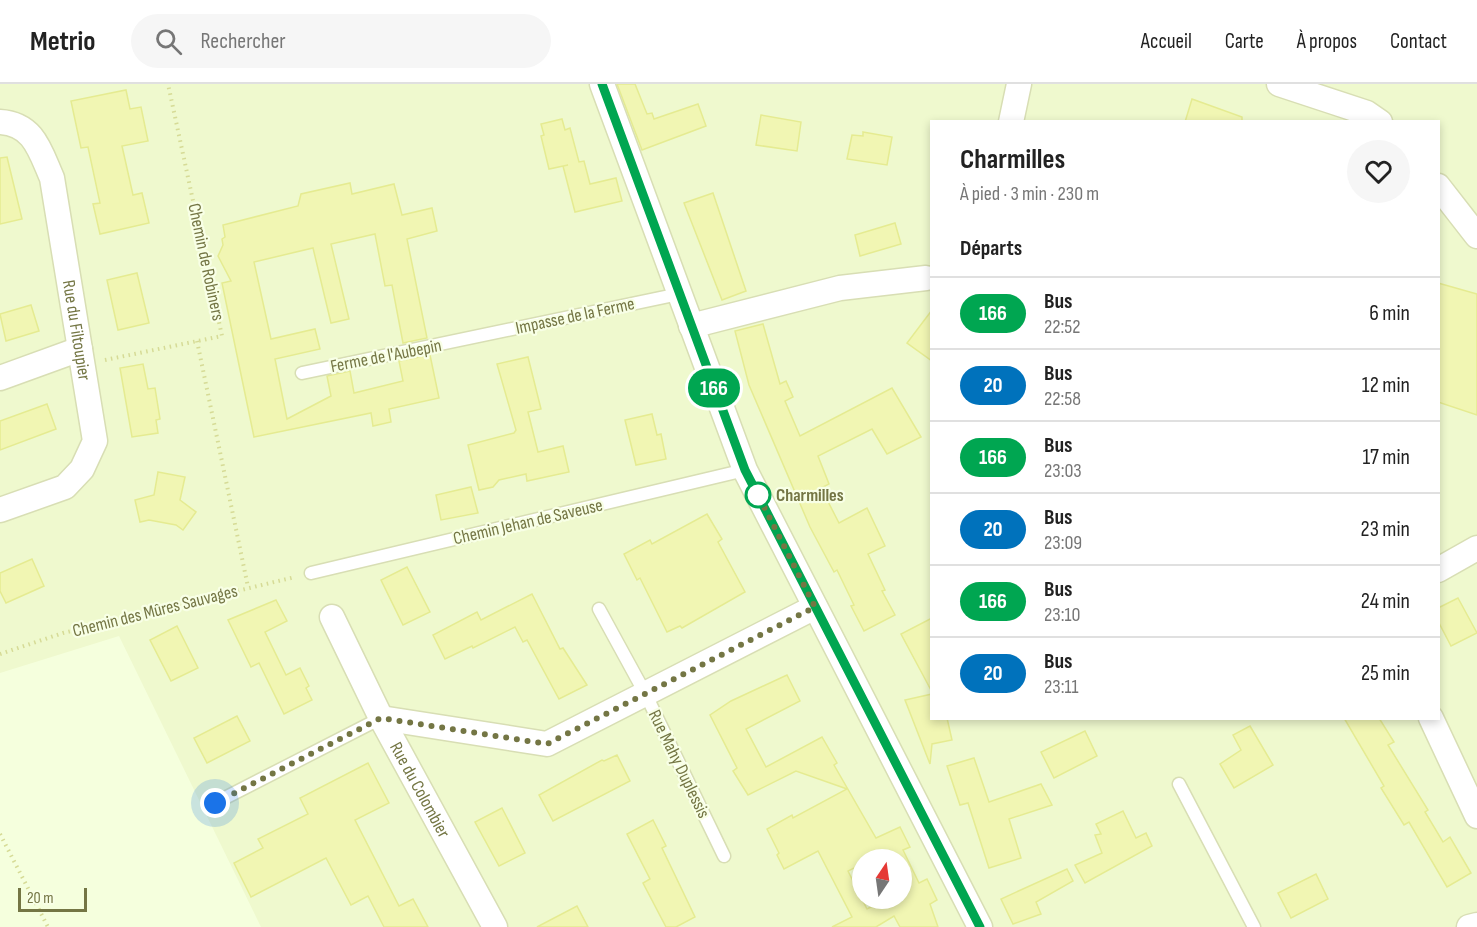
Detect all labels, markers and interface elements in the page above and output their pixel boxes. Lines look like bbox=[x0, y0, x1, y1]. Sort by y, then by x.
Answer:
search box bbox=[131, 14, 551, 68]
text: Metrio bbox=[30, 25, 95, 58]
icon: search bbox=[152, 25, 185, 58]
text: Rechercher bbox=[200, 28, 286, 55]
text: Accueil bbox=[1141, 29, 1192, 54]
text: Carte bbox=[1225, 29, 1264, 54]
text: À propos bbox=[1297, 29, 1357, 54]
text: Contact bbox=[1390, 29, 1447, 54]
button: heart bbox=[1347, 140, 1410, 203]
text: Charmilles bbox=[960, 143, 1065, 176]
text: À pied · 3 min · 230 m bbox=[960, 182, 1099, 206]
street label: Chemin de Robiners bbox=[183, 201, 229, 323]
text: Départs bbox=[960, 235, 1022, 262]
street label: Rue du Filtoupier bbox=[58, 278, 95, 382]
text: Bus bbox=[1044, 288, 1073, 315]
street label: Impasse de la Ferme bbox=[514, 293, 636, 339]
text: 6 min bbox=[1369, 300, 1410, 327]
text: 166 bbox=[979, 301, 1007, 326]
text: 22:52 bbox=[1044, 315, 1081, 339]
street label: Ferme de l'Aubepin bbox=[329, 335, 443, 377]
text: Bus bbox=[1044, 360, 1073, 387]
line badge: 166 bbox=[680, 368, 748, 408]
text: 12 min bbox=[1362, 372, 1410, 399]
text: 20 bbox=[983, 373, 1003, 398]
text: 166 bbox=[700, 376, 728, 401]
text: 22:58 bbox=[1044, 387, 1081, 411]
text: Bus bbox=[1044, 432, 1073, 459]
text: 17 min bbox=[1362, 444, 1410, 471]
text: 166 bbox=[979, 445, 1007, 470]
text: 23:03 bbox=[1044, 459, 1082, 483]
marker: Charmilles bbox=[745, 482, 771, 508]
place label: Charmilles bbox=[776, 485, 844, 506]
street label: Chemin Jehan de Saveuse bbox=[451, 495, 605, 549]
text: Bus bbox=[1044, 504, 1073, 531]
text: 23 min bbox=[1361, 516, 1410, 543]
text: 20 bbox=[983, 517, 1003, 542]
text: 23:09 bbox=[1044, 531, 1082, 555]
text: Bus bbox=[1044, 576, 1073, 603]
street label: Chemin des Mûres Sauvages bbox=[70, 580, 240, 642]
text: 24 min bbox=[1361, 588, 1410, 615]
text: 166 bbox=[979, 589, 1007, 614]
text: 23:10 bbox=[1044, 603, 1080, 627]
text: Bus bbox=[1044, 648, 1073, 675]
text: 25 min bbox=[1361, 660, 1410, 687]
text: 20 bbox=[983, 661, 1003, 686]
text: 23:11 bbox=[1044, 675, 1078, 699]
street label: Rue Mahy Duplessis bbox=[644, 706, 714, 822]
street label: Rue du Colombier bbox=[386, 738, 455, 841]
your location bbox=[200, 788, 230, 818]
north arrow bbox=[852, 849, 912, 909]
map controls bbox=[852, 849, 912, 909]
scale bar bbox=[18, 885, 87, 912]
text: 20 m bbox=[27, 889, 54, 908]

